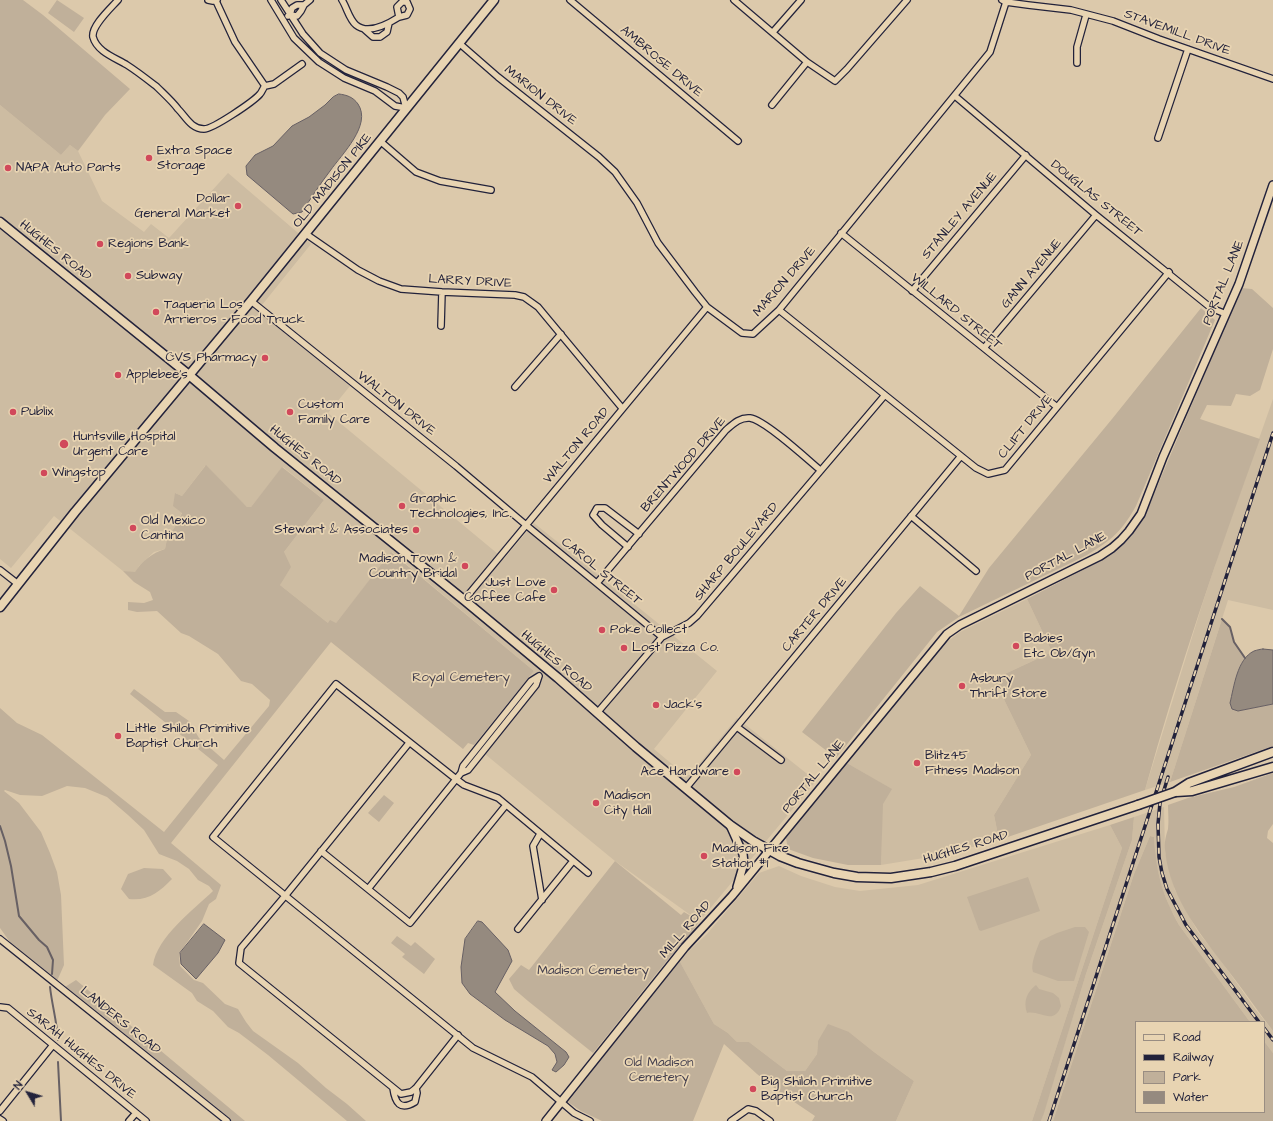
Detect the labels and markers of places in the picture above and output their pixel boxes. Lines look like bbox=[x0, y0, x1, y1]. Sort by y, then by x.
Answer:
place label: Extra Space Storage bbox=[157, 143, 233, 174]
marker: Extra Space Storage bbox=[144, 153, 154, 163]
place label: NAPA Auto Parts bbox=[16, 160, 121, 176]
marker: NAPA Auto Parts bbox=[3, 163, 13, 173]
place label: Dollar General Market bbox=[135, 191, 230, 222]
marker: Dollar General Market bbox=[233, 201, 243, 211]
place label: Regions Bank bbox=[108, 236, 189, 252]
marker: Regions Bank bbox=[95, 239, 105, 249]
place label: Subway bbox=[136, 268, 183, 284]
marker: Subway bbox=[123, 271, 133, 281]
place label: Taqueria Los Arrieros - Food Truck bbox=[164, 297, 305, 328]
marker: Taqueria Los Arrieros - Food Truck bbox=[151, 307, 161, 317]
place label: CVS Pharmacy bbox=[165, 350, 257, 366]
marker: CVS Pharmacy bbox=[260, 353, 270, 363]
place label: Applebee's bbox=[126, 367, 188, 383]
marker: Applebee's bbox=[113, 370, 123, 380]
place label: Custom Family Care bbox=[298, 397, 370, 428]
place label: Publix bbox=[21, 404, 53, 420]
marker: Publix bbox=[8, 407, 18, 417]
marker: Custom Family Care bbox=[285, 407, 295, 417]
place label: Huntsville Hospital Urgent Care bbox=[73, 429, 176, 460]
marker: Huntsville Hospital Urgent Care bbox=[58, 438, 70, 450]
place label: Wingstop bbox=[52, 465, 106, 481]
marker: Wingstop bbox=[39, 468, 49, 478]
place label: Graphic Technologies, Inc. bbox=[410, 491, 511, 522]
marker: Graphic Technologies, Inc. bbox=[397, 501, 407, 511]
place label: Old Mexico Cantina bbox=[141, 513, 205, 544]
place label: Stewart & Associates bbox=[274, 522, 408, 538]
marker: Old Mexico Cantina bbox=[128, 523, 138, 533]
marker: Stewart & Associates bbox=[411, 525, 421, 535]
place label: Madison Town & Country Bridal bbox=[359, 551, 457, 582]
marker: Madison Town & Country Bridal bbox=[460, 561, 470, 571]
place label: Just Love Coffee Cafe bbox=[464, 575, 546, 606]
marker: Just Love Coffee Cafe bbox=[549, 585, 559, 595]
place label: Poke Collect bbox=[610, 622, 687, 638]
marker: Poke Collect bbox=[597, 625, 607, 635]
place label: Babies Etc Ob/Gyn bbox=[1024, 631, 1095, 662]
place label: Lost Pizza Co. bbox=[632, 640, 719, 656]
marker: Babies Etc Ob/Gyn bbox=[1011, 641, 1021, 651]
marker: Lost Pizza Co. bbox=[619, 643, 629, 653]
place label: Asbury Thrift Store bbox=[970, 671, 1047, 702]
marker: Asbury Thrift Store bbox=[957, 681, 967, 691]
place label: Jack's bbox=[664, 697, 702, 713]
marker: Jack's bbox=[651, 700, 661, 710]
place label: Little Shiloh Primitive Baptist Church bbox=[126, 721, 250, 752]
marker: Little Shiloh Primitive Baptist Church bbox=[113, 731, 123, 741]
place label: Blitz45 Fitness Madison bbox=[925, 748, 1019, 779]
marker: Blitz45 Fitness Madison bbox=[912, 758, 922, 768]
place label: Ace Hardware bbox=[641, 764, 729, 780]
marker: Ace Hardware bbox=[732, 767, 742, 777]
place label: Madison City Hall bbox=[604, 788, 651, 819]
marker: Madison City Hall bbox=[591, 798, 601, 808]
place label: Madison Fire Station #1 bbox=[712, 841, 789, 872]
marker: Madison Fire Station #1 bbox=[699, 851, 709, 861]
place label: Big Shiloh Primitive Baptist Church bbox=[761, 1074, 872, 1105]
marker: Big Shiloh Primitive Baptist Church bbox=[748, 1084, 758, 1094]

